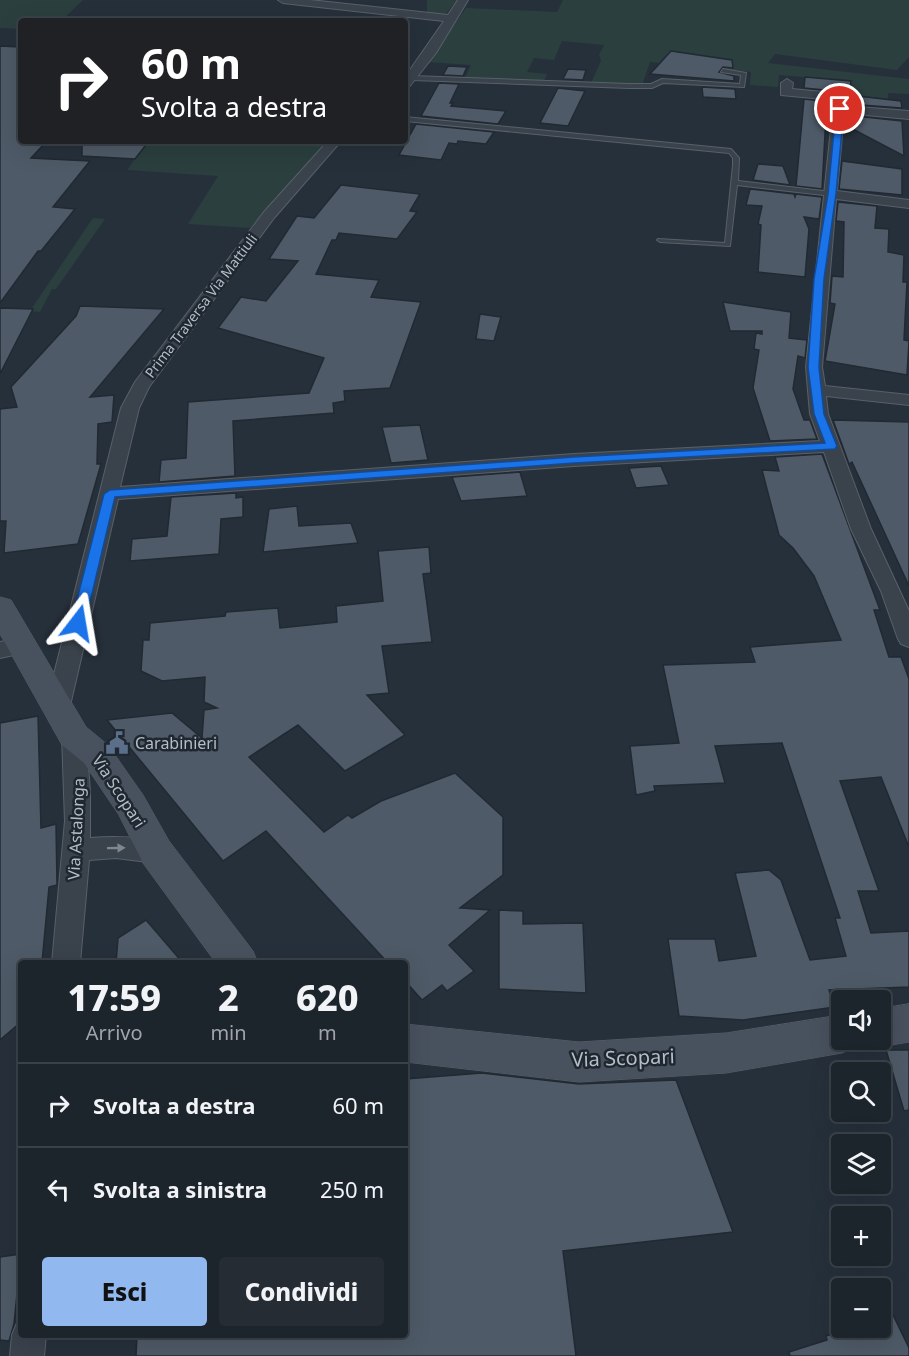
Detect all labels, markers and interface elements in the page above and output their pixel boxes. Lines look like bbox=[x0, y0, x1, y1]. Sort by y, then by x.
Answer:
text: 60 m bbox=[141, 34, 241, 91]
icon: right bbox=[42, 42, 120, 120]
pin bbox=[814, 83, 865, 134]
text: Svolta a destra bbox=[141, 88, 327, 125]
icon: arrive bbox=[823, 92, 856, 125]
street label: Prima Traversa Via Mattiuli bbox=[140, 230, 261, 382]
position arrow bbox=[46, 591, 110, 655]
public building icon: Carabinieri bbox=[104, 730, 130, 756]
place label: Carabinieri bbox=[135, 732, 217, 754]
street label: Via Scopari bbox=[87, 750, 151, 832]
street label: Via Astalonga bbox=[62, 777, 90, 881]
one-way arrow bbox=[107, 843, 126, 853]
text: 17:59 bbox=[67, 973, 161, 1022]
text: 2 bbox=[218, 973, 239, 1022]
text: 620 bbox=[296, 973, 359, 1022]
map controls bbox=[831, 990, 891, 1338]
button: sound bbox=[831, 990, 891, 1050]
text: Arrivo bbox=[86, 1019, 143, 1046]
text: min bbox=[210, 1019, 247, 1046]
text: m bbox=[318, 1019, 337, 1046]
street label: Via Scopari bbox=[571, 1042, 675, 1073]
button: search bbox=[831, 1062, 891, 1122]
icon: right bbox=[42, 1089, 75, 1122]
text: Svolta a destra bbox=[93, 1090, 256, 1120]
text: 60 m bbox=[333, 1090, 384, 1120]
button: layers bbox=[831, 1134, 891, 1194]
icon: left bbox=[42, 1173, 75, 1206]
text: Svolta a sinistra bbox=[93, 1174, 267, 1204]
text: 250 m bbox=[320, 1174, 384, 1204]
button: + bbox=[831, 1206, 891, 1266]
button: Esci bbox=[42, 1257, 207, 1326]
button: Condividi bbox=[219, 1257, 384, 1326]
button: − bbox=[831, 1278, 891, 1338]

